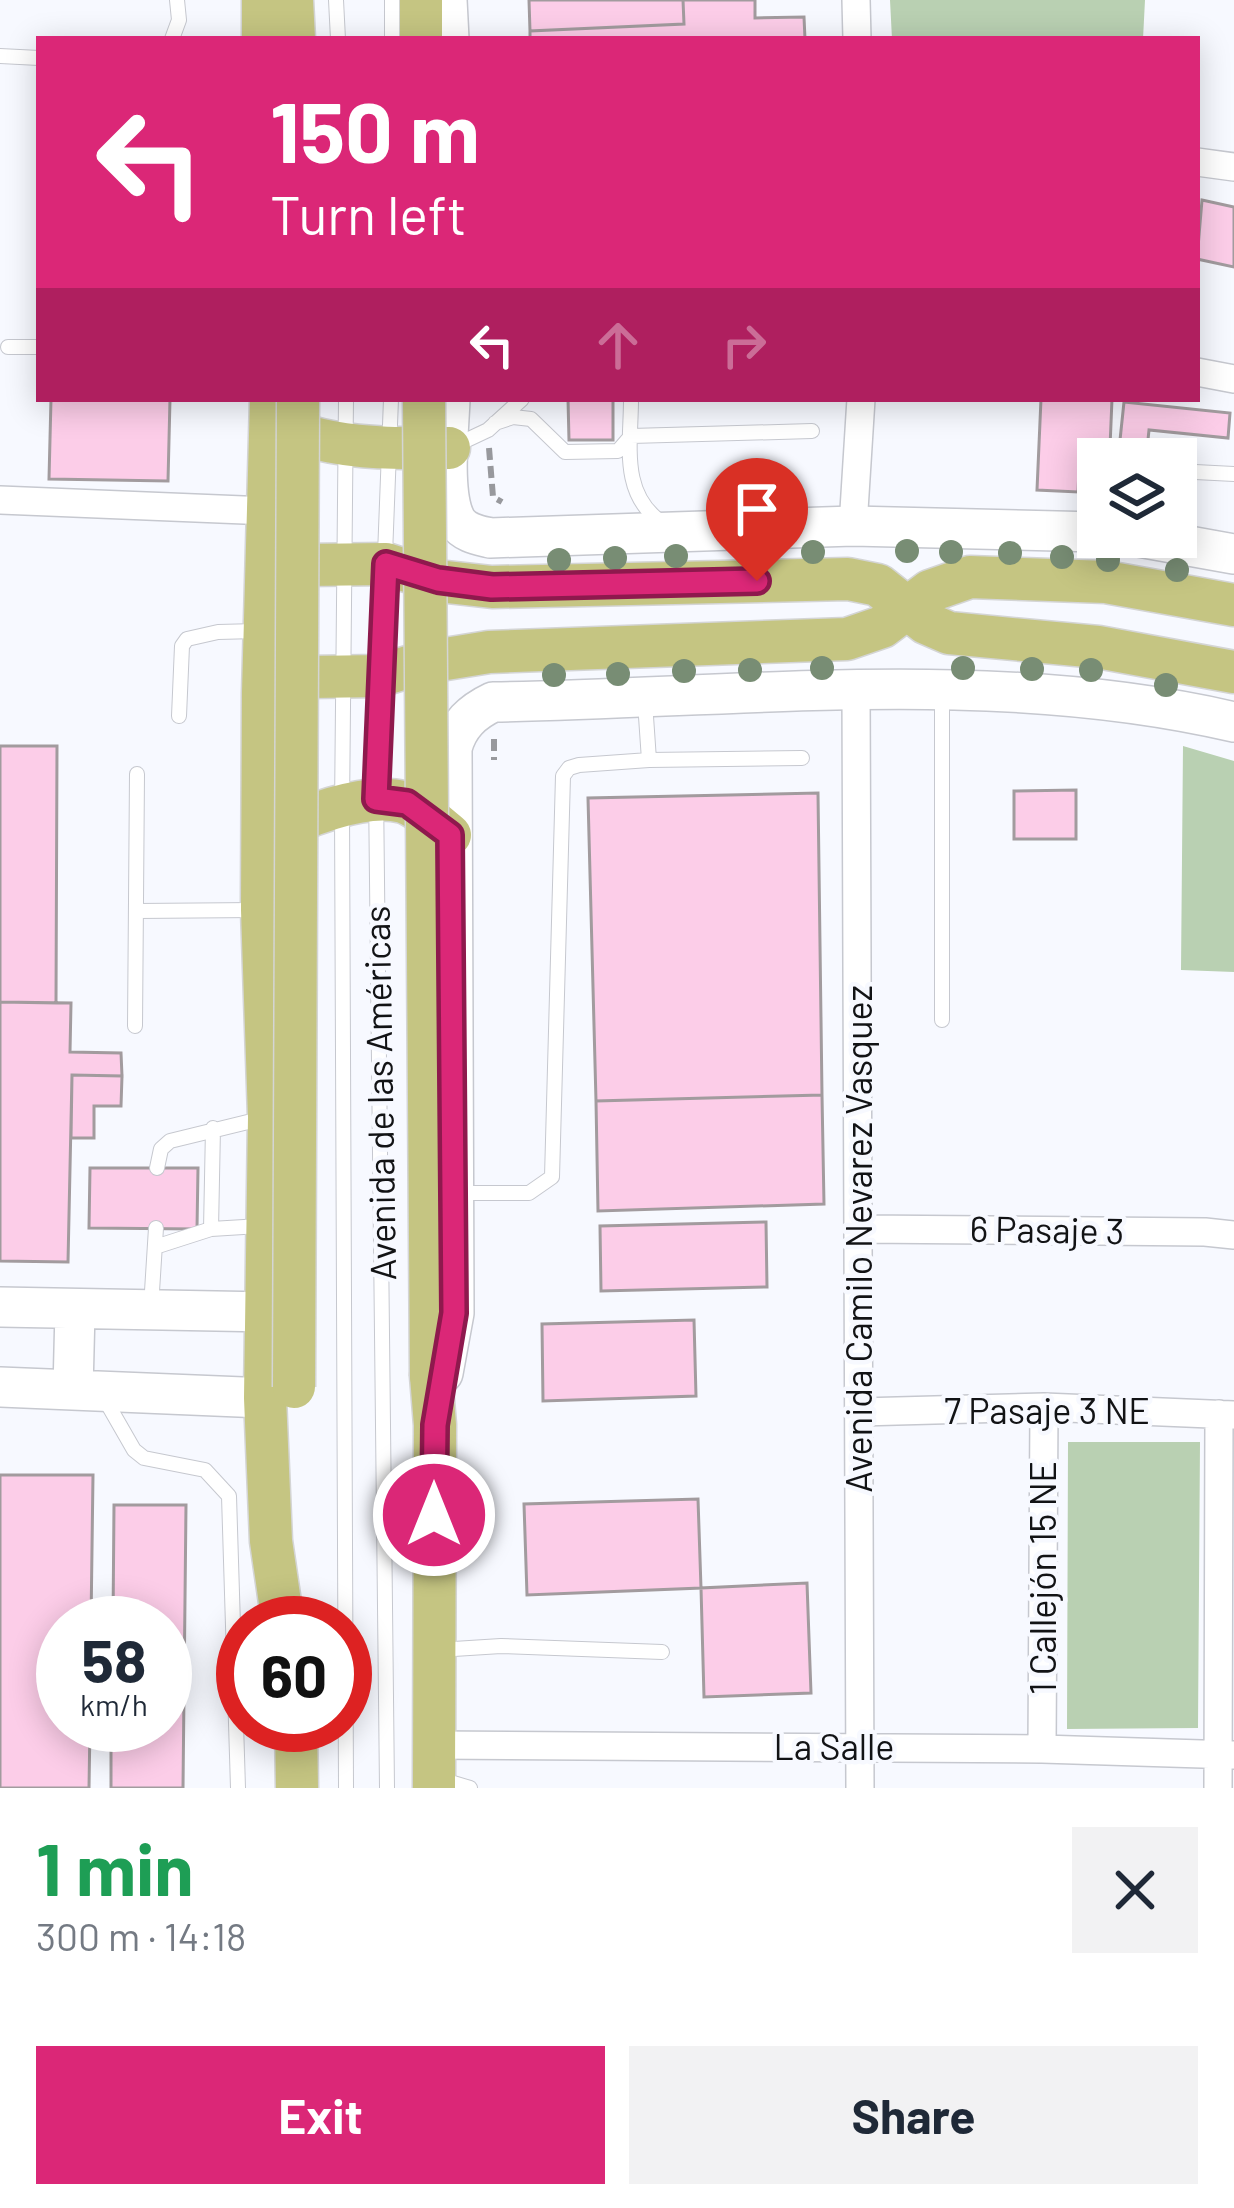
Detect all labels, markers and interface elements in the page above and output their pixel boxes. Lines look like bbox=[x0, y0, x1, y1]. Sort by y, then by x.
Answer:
text: 150 m bbox=[270, 79, 480, 180]
icon: left bbox=[72, 84, 228, 240]
text: Turn left bbox=[270, 181, 467, 246]
icon: left bbox=[459, 312, 525, 378]
icon: ahead bbox=[585, 312, 651, 378]
icon: right bbox=[711, 312, 777, 378]
map controls bbox=[1077, 438, 1197, 558]
button: layers bbox=[1077, 438, 1197, 558]
pin bbox=[706, 458, 808, 581]
icon: arrive bbox=[724, 476, 790, 542]
street label: Avenida de las Américas bbox=[354, 905, 403, 1281]
street label: Avenida Camilo Nevarez Vasquez bbox=[836, 985, 879, 1493]
street label: 6 Pasaje 3 bbox=[969, 1206, 1125, 1251]
street label: 7 Pasaje 3 NE bbox=[944, 1388, 1150, 1431]
position arrow bbox=[371, 1452, 497, 1578]
street label: 1 Callejón 15 NE bbox=[1020, 1461, 1063, 1695]
speed limit sign: 60 bbox=[216, 1596, 372, 1752]
text: 58 bbox=[82, 1623, 146, 1695]
text: km/h bbox=[80, 1686, 148, 1722]
street label: La Salle bbox=[773, 1724, 895, 1767]
text: 1 min bbox=[36, 1824, 194, 1910]
button: close bbox=[1072, 1827, 1198, 1953]
text: 300 m · 14:18 bbox=[36, 1912, 246, 1959]
button: Exit bbox=[36, 2046, 605, 2184]
button: Share bbox=[629, 2046, 1198, 2184]

